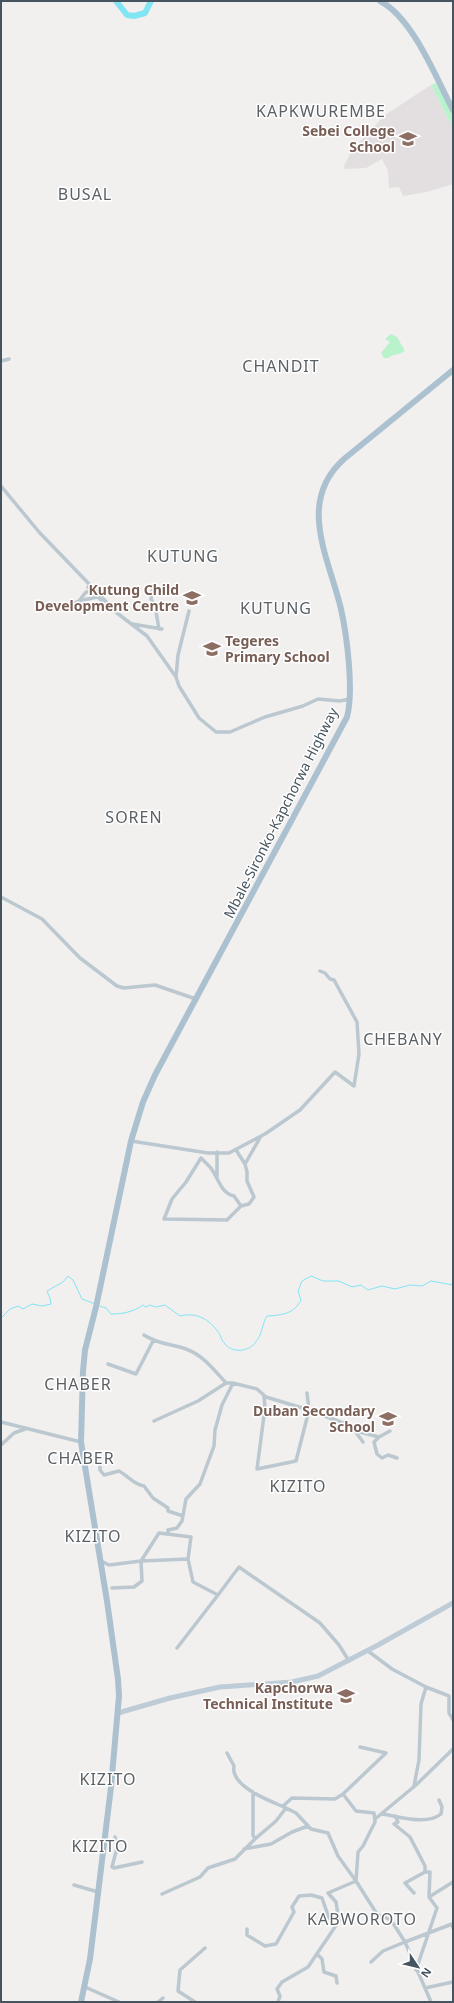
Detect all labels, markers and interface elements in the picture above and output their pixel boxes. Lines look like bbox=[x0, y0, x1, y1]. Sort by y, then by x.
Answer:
district label: KAPKWUREMBE bbox=[256, 100, 386, 122]
place label: Sebei College School bbox=[302, 121, 395, 156]
school or university icon: Sebei College School bbox=[398, 129, 418, 149]
district label: BUSAL bbox=[58, 183, 112, 205]
district label: CHANDIT bbox=[242, 355, 320, 377]
district label: KUTUNG bbox=[147, 545, 219, 567]
place label: Kutung Child Development Centre bbox=[35, 580, 179, 615]
school or university icon: Kutung Child Development Centre bbox=[182, 588, 202, 608]
district label: KUTUNG bbox=[240, 597, 312, 619]
place label: Tegeres Primary School bbox=[225, 631, 330, 666]
school or university icon: Tegeres Primary School bbox=[202, 639, 222, 659]
street label: Mbale-Sironko-Kapchorwa Highway bbox=[219, 703, 343, 921]
district label: SOREN bbox=[105, 806, 163, 828]
district label: CHEBANY bbox=[363, 1028, 443, 1050]
district label: CHABER bbox=[44, 1373, 112, 1395]
place label: Duban Secondary School bbox=[253, 1401, 375, 1436]
school or university icon: Duban Secondary School bbox=[378, 1409, 398, 1429]
district label: CHABER bbox=[47, 1447, 115, 1469]
district label: KIZITO bbox=[270, 1475, 326, 1497]
district label: KIZITO bbox=[65, 1525, 121, 1547]
place label: Kapchorwa Technical Institute bbox=[203, 1678, 333, 1713]
school or university icon: Kapchorwa Technical Institute bbox=[336, 1686, 356, 1706]
district label: KIZITO bbox=[80, 1768, 136, 1790]
district label: KIZITO bbox=[72, 1835, 128, 1857]
district label: KABWOROTO bbox=[307, 1908, 417, 1930]
north arrow bbox=[398, 1947, 438, 1987]
text: N bbox=[418, 1965, 435, 1981]

